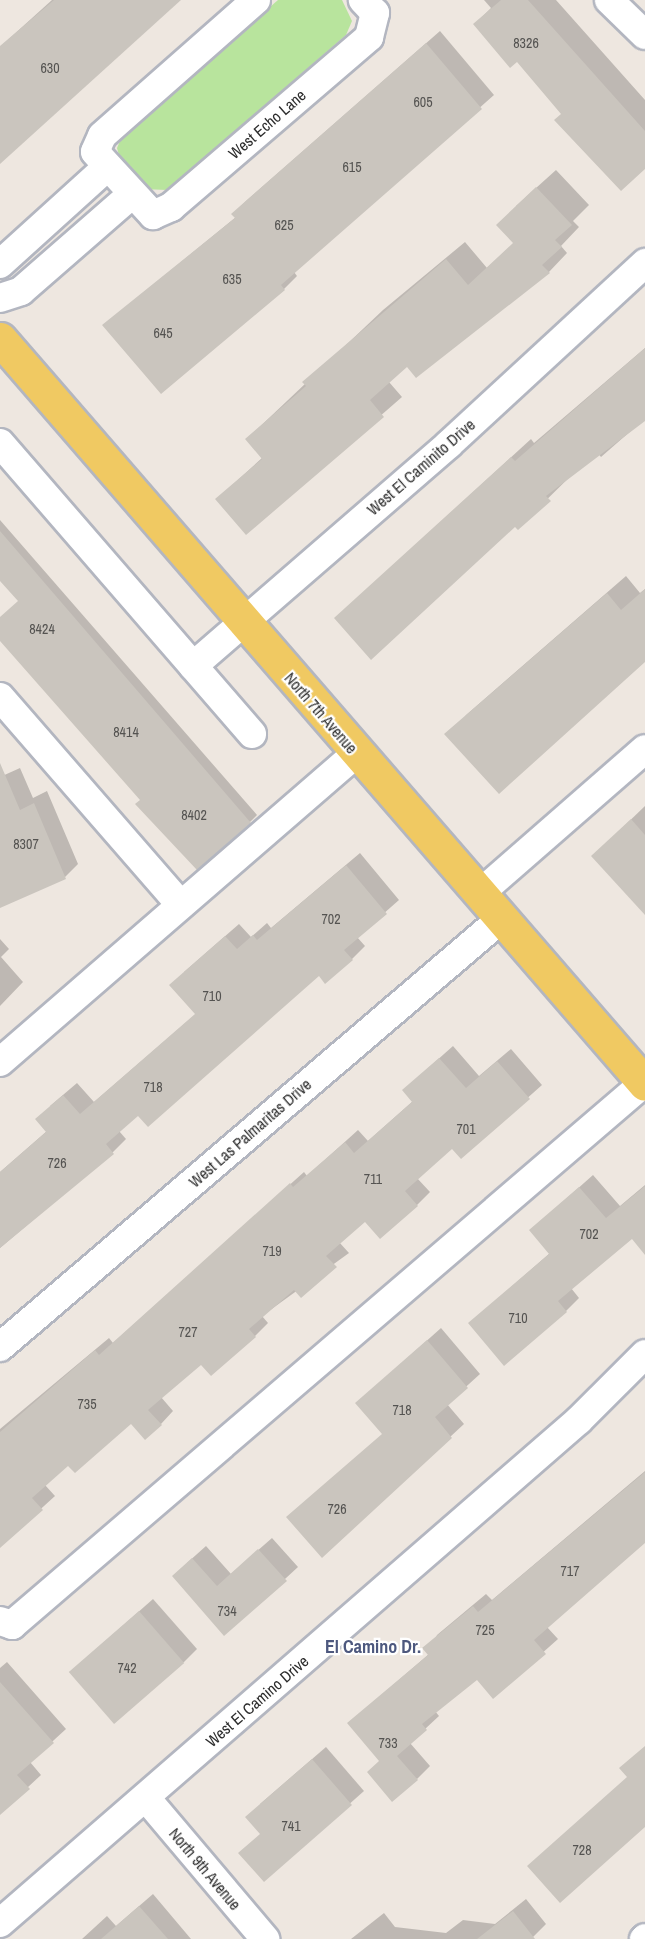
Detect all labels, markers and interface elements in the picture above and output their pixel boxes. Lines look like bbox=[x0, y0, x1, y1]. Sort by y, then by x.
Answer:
house number: 8326 bbox=[513, 35, 539, 51]
house number: 630 bbox=[40, 60, 60, 76]
street label: West Echo Lane bbox=[224, 85, 310, 163]
house number: 605 bbox=[413, 94, 433, 110]
house number: 615 bbox=[342, 159, 362, 175]
house number: 625 bbox=[274, 217, 294, 233]
house number: 635 bbox=[222, 271, 242, 287]
house number: 645 bbox=[153, 325, 173, 341]
street label: West El Caminito Drive bbox=[363, 415, 479, 519]
house number: 8424 bbox=[29, 621, 55, 637]
street label: North 7th Avenue bbox=[280, 668, 362, 758]
house number: 8414 bbox=[113, 724, 139, 740]
house number: 8402 bbox=[181, 807, 207, 823]
house number: 8307 bbox=[13, 836, 39, 852]
house number: 702 bbox=[321, 911, 341, 927]
house number: 710 bbox=[202, 988, 222, 1004]
street label: West Las Palmaritas Drive bbox=[185, 1075, 315, 1191]
house number: 718 bbox=[143, 1079, 163, 1095]
house number: 701 bbox=[456, 1121, 476, 1137]
house number: 726 bbox=[47, 1155, 67, 1171]
house number: 711 bbox=[364, 1171, 382, 1187]
house number: 702 bbox=[579, 1226, 599, 1242]
house number: 719 bbox=[262, 1243, 282, 1259]
house number: 710 bbox=[508, 1310, 528, 1326]
house number: 727 bbox=[178, 1324, 198, 1340]
house number: 735 bbox=[77, 1396, 97, 1412]
house number: 718 bbox=[392, 1402, 412, 1418]
house number: 726 bbox=[327, 1501, 347, 1517]
house number: 717 bbox=[560, 1563, 580, 1579]
house number: 734 bbox=[217, 1603, 237, 1619]
house number: 725 bbox=[475, 1622, 495, 1638]
district label: El Camino Dr. bbox=[325, 1636, 421, 1658]
street label: West El Camino Drive bbox=[202, 1651, 312, 1751]
house number: 742 bbox=[117, 1660, 137, 1676]
house number: 733 bbox=[378, 1735, 398, 1751]
house number: 741 bbox=[281, 1818, 301, 1834]
street label: North 9th Avenue bbox=[165, 1824, 245, 1914]
house number: 728 bbox=[572, 1842, 592, 1858]

